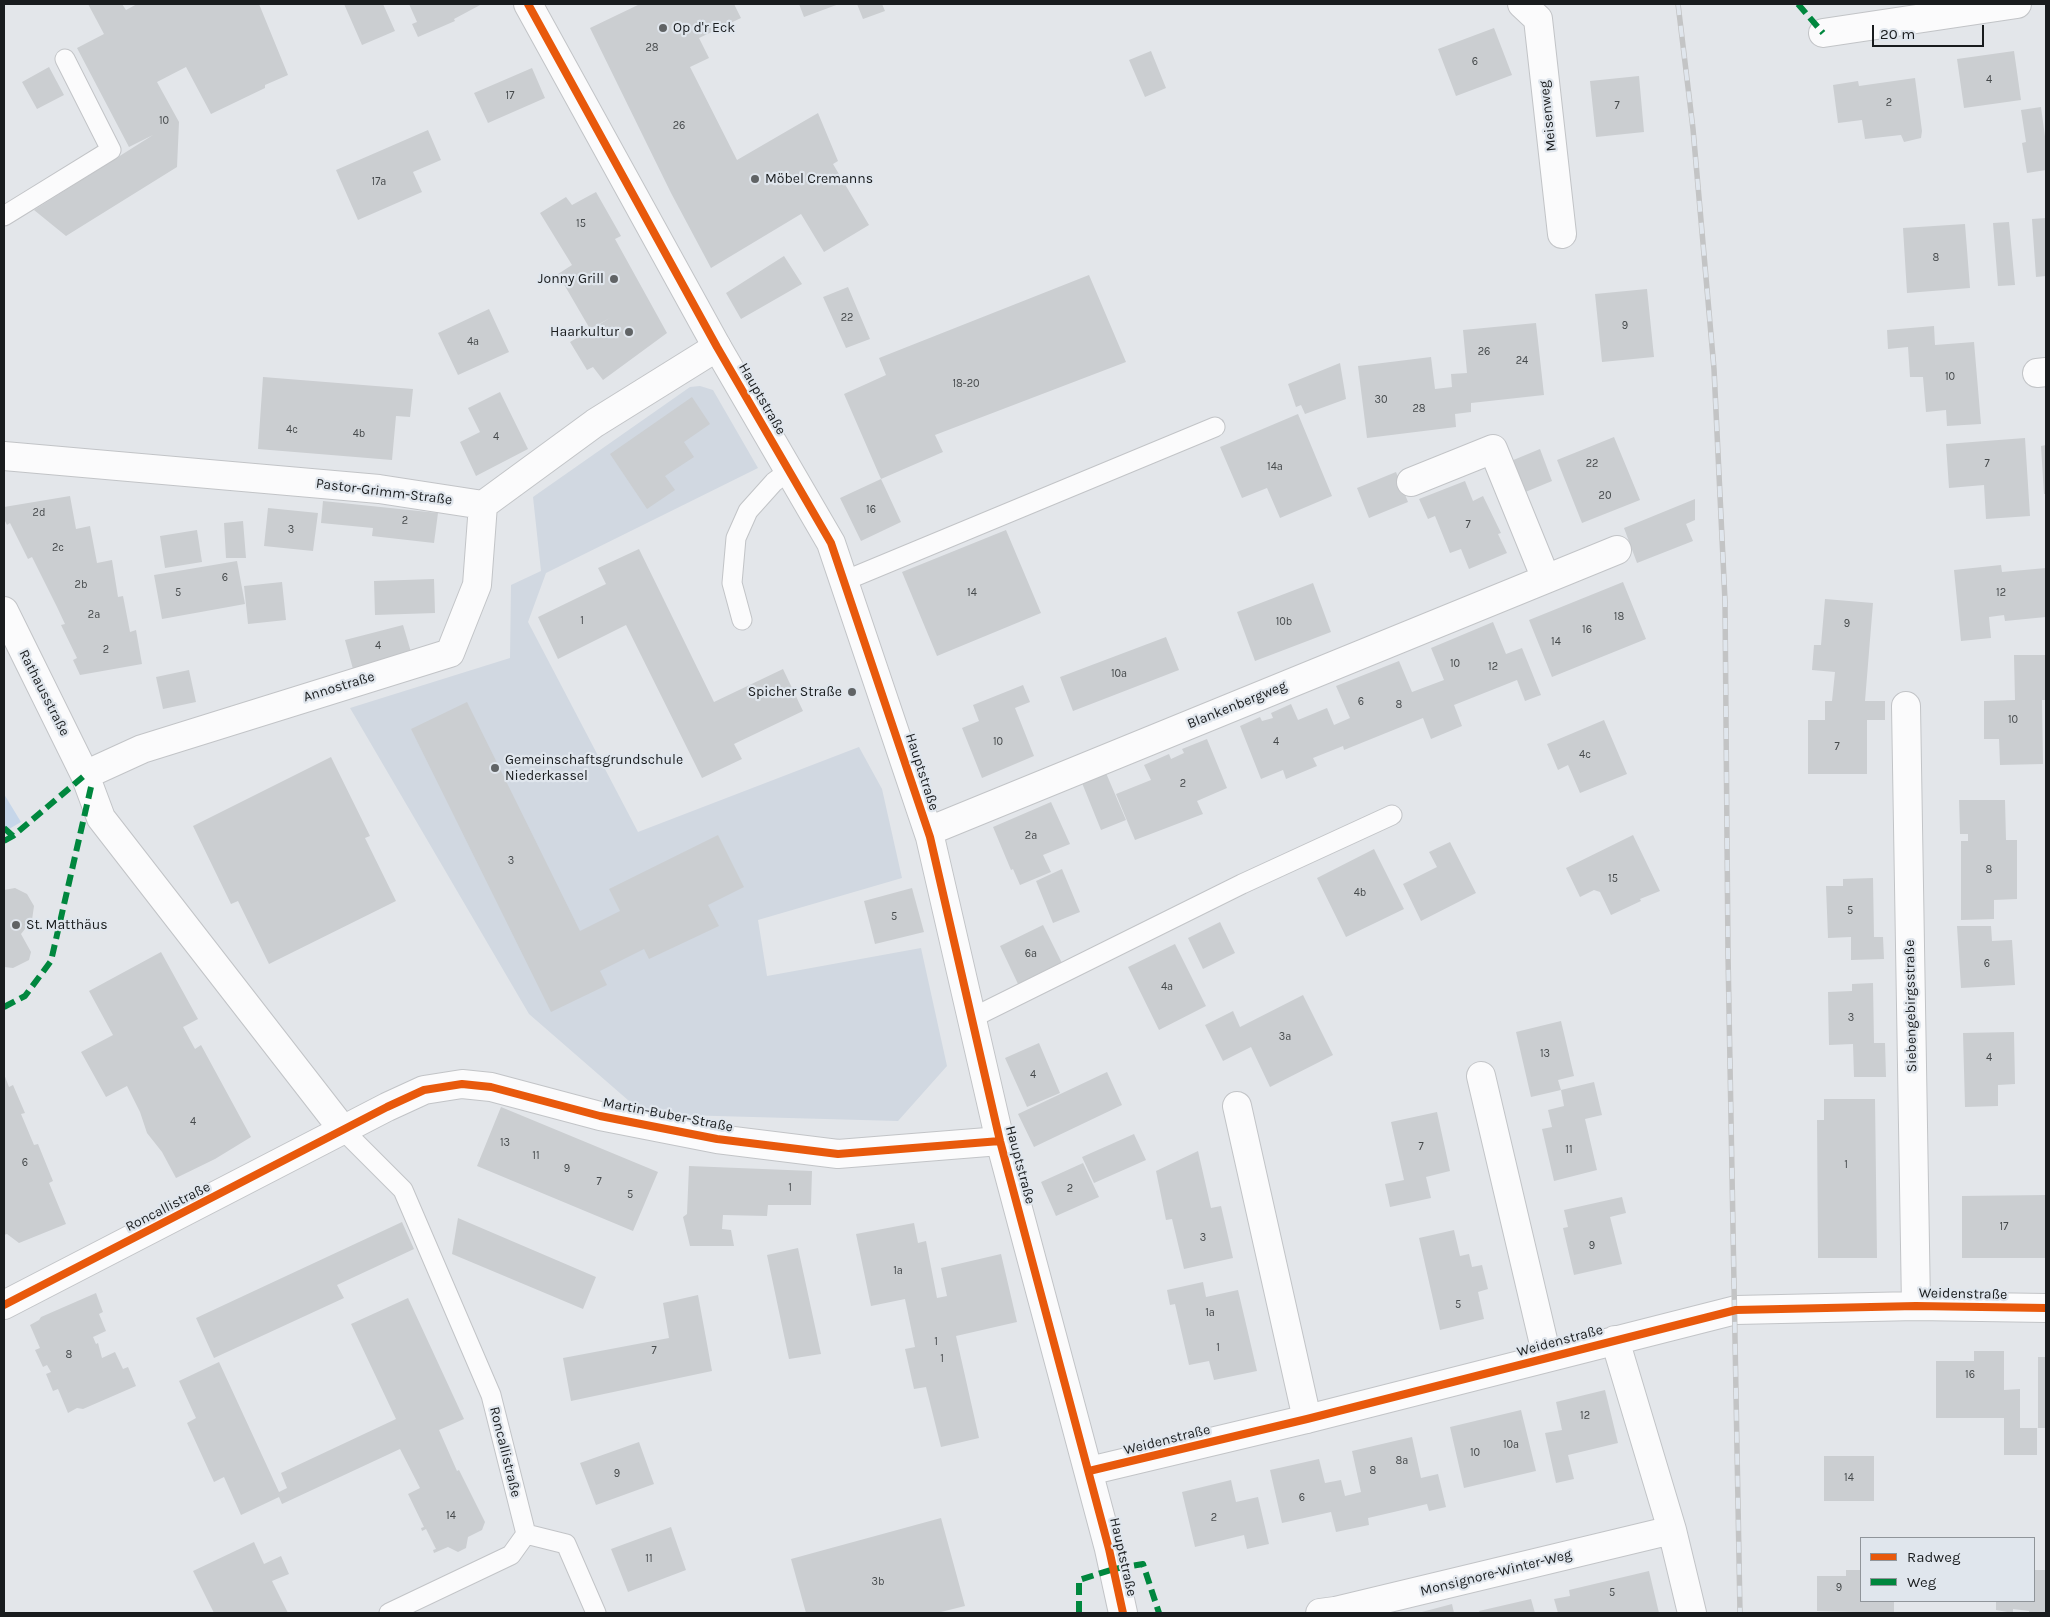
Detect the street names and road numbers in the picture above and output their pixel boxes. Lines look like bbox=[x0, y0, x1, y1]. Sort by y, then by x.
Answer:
street label: Meisenweg bbox=[1536, 80, 1560, 152]
street label: Hauptstraße bbox=[735, 360, 789, 438]
street label: Pastor-Grimm-Straße bbox=[315, 475, 453, 509]
street label: Rathausstraße bbox=[15, 647, 73, 739]
street label: Annostraße bbox=[301, 668, 377, 706]
street label: Blankenbergweg bbox=[1185, 677, 1289, 733]
street label: Hauptstraße bbox=[902, 731, 942, 813]
street label: Siebengebirgsstraße bbox=[1901, 940, 1921, 1072]
street label: Martin-Buber-Straße bbox=[601, 1094, 735, 1136]
street label: Hauptstraße bbox=[1002, 1124, 1038, 1206]
street label: Roncallistraße bbox=[123, 1178, 213, 1236]
street label: Weidenstraße bbox=[1919, 1285, 2007, 1303]
street label: Weidenstraße bbox=[1515, 1321, 1605, 1361]
street label: Roncallistraße bbox=[486, 1405, 524, 1499]
street label: Weidenstraße bbox=[1122, 1421, 1212, 1459]
street label: Hauptstraße bbox=[1106, 1516, 1140, 1598]
street label: Monsignore-Winter-Weg bbox=[1419, 1546, 1573, 1600]

